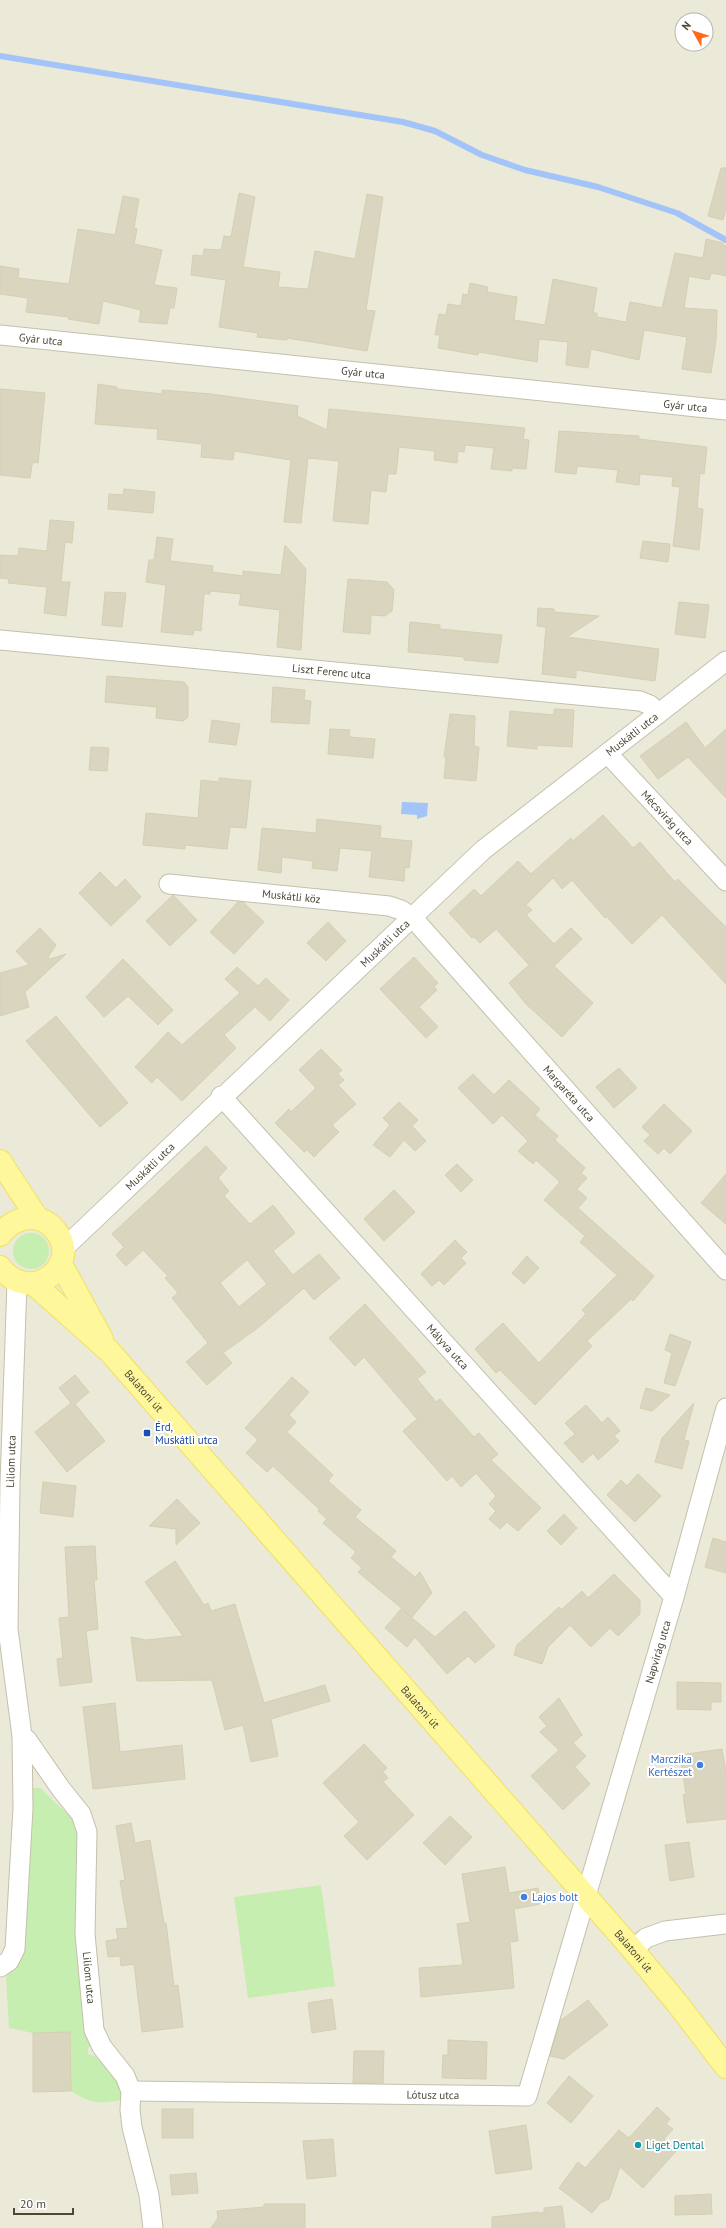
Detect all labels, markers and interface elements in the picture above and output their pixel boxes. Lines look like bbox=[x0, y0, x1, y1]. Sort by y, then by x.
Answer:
north arrow bbox=[674, 12, 714, 52]
text: N bbox=[679, 18, 694, 33]
street label: Gyár utca bbox=[18, 330, 63, 348]
street label: Gyár utca bbox=[340, 363, 386, 382]
street label: Gyár utca bbox=[663, 397, 708, 415]
street label: Liszt Ferenc utca bbox=[291, 661, 372, 682]
street label: Muskátli utca bbox=[603, 709, 661, 759]
street label: Mécsvirág utca bbox=[638, 787, 696, 848]
street label: Muskátli köz bbox=[262, 886, 321, 906]
street label: Muskátli utca bbox=[357, 916, 413, 970]
street label: Margaréta utca bbox=[540, 1062, 598, 1125]
street label: Muskátli utca bbox=[122, 1140, 178, 1193]
street label: Mályva utca bbox=[424, 1321, 472, 1372]
street label: Balatoni út bbox=[122, 1367, 166, 1415]
place label: Érd, Muskátli utca bbox=[155, 1420, 218, 1447]
marker: Érd, Muskátli utca bbox=[142, 1428, 152, 1438]
street label: Liliom utca bbox=[3, 1435, 19, 1488]
street label: Napvirág utca bbox=[642, 1619, 674, 1685]
street label: Balatoni út bbox=[398, 1683, 443, 1731]
place label: Marczika Kertészet bbox=[648, 1752, 692, 1779]
marker: Marczika Kertészet bbox=[695, 1760, 705, 1770]
place label: Lajos bolt bbox=[532, 1890, 578, 1904]
marker: Lajos bolt bbox=[519, 1892, 529, 1902]
street label: Balatoni út bbox=[611, 1927, 656, 1975]
street label: Liliom utca bbox=[80, 1951, 99, 2005]
street label: Lótusz utca bbox=[406, 2087, 459, 2102]
place label: Liget Dental bbox=[646, 2138, 705, 2152]
marker: Liget Dental bbox=[633, 2140, 643, 2150]
scale bar bbox=[14, 2190, 73, 2216]
text: 20 m bbox=[20, 2196, 46, 2211]

